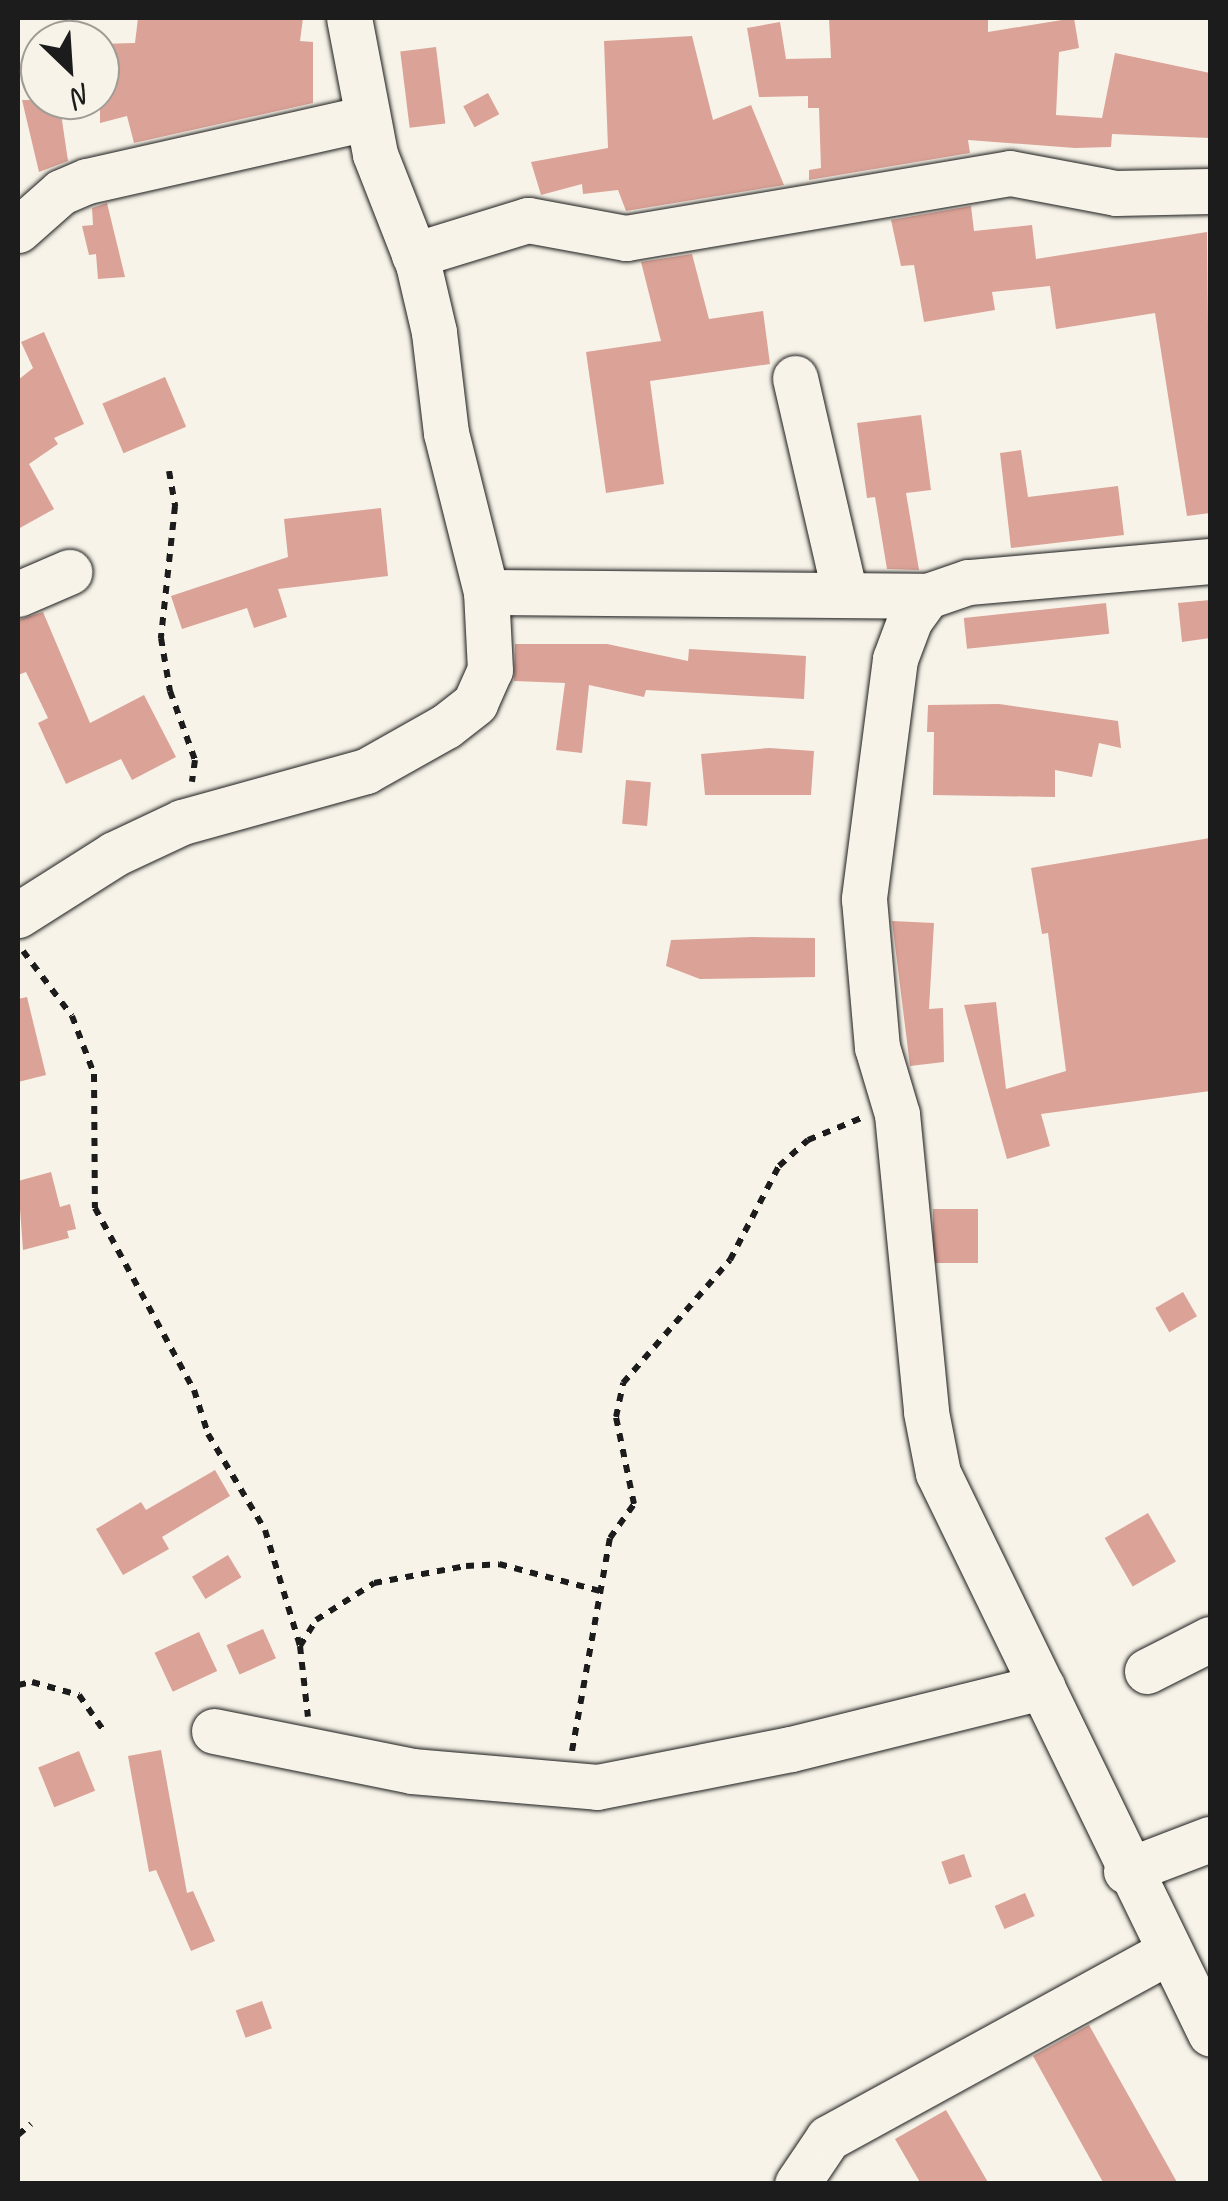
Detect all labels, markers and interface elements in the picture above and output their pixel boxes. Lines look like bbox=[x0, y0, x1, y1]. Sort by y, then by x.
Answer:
north arrow bbox=[20, 20, 120, 120]
text: N bbox=[67, 76, 97, 115]

